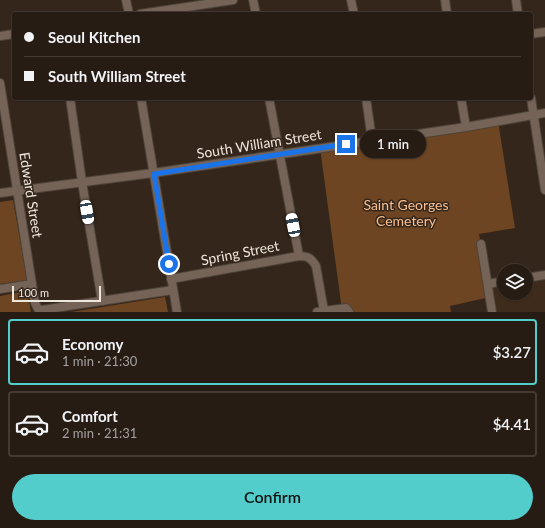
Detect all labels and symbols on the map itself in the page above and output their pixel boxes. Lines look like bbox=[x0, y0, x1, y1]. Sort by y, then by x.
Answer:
street label: South William Street bbox=[195, 125, 323, 162]
callout: 1 min bbox=[360, 130, 426, 158]
route end bbox=[337, 135, 355, 153]
street label: Edward Street bbox=[16, 151, 47, 239]
park label: Saint Georges Cemetery bbox=[363, 196, 449, 229]
car bbox=[79, 199, 95, 225]
car bbox=[285, 212, 301, 238]
street label: Spring Street bbox=[199, 237, 280, 268]
route start bbox=[160, 255, 178, 273]
scale bar bbox=[12, 284, 101, 303]

